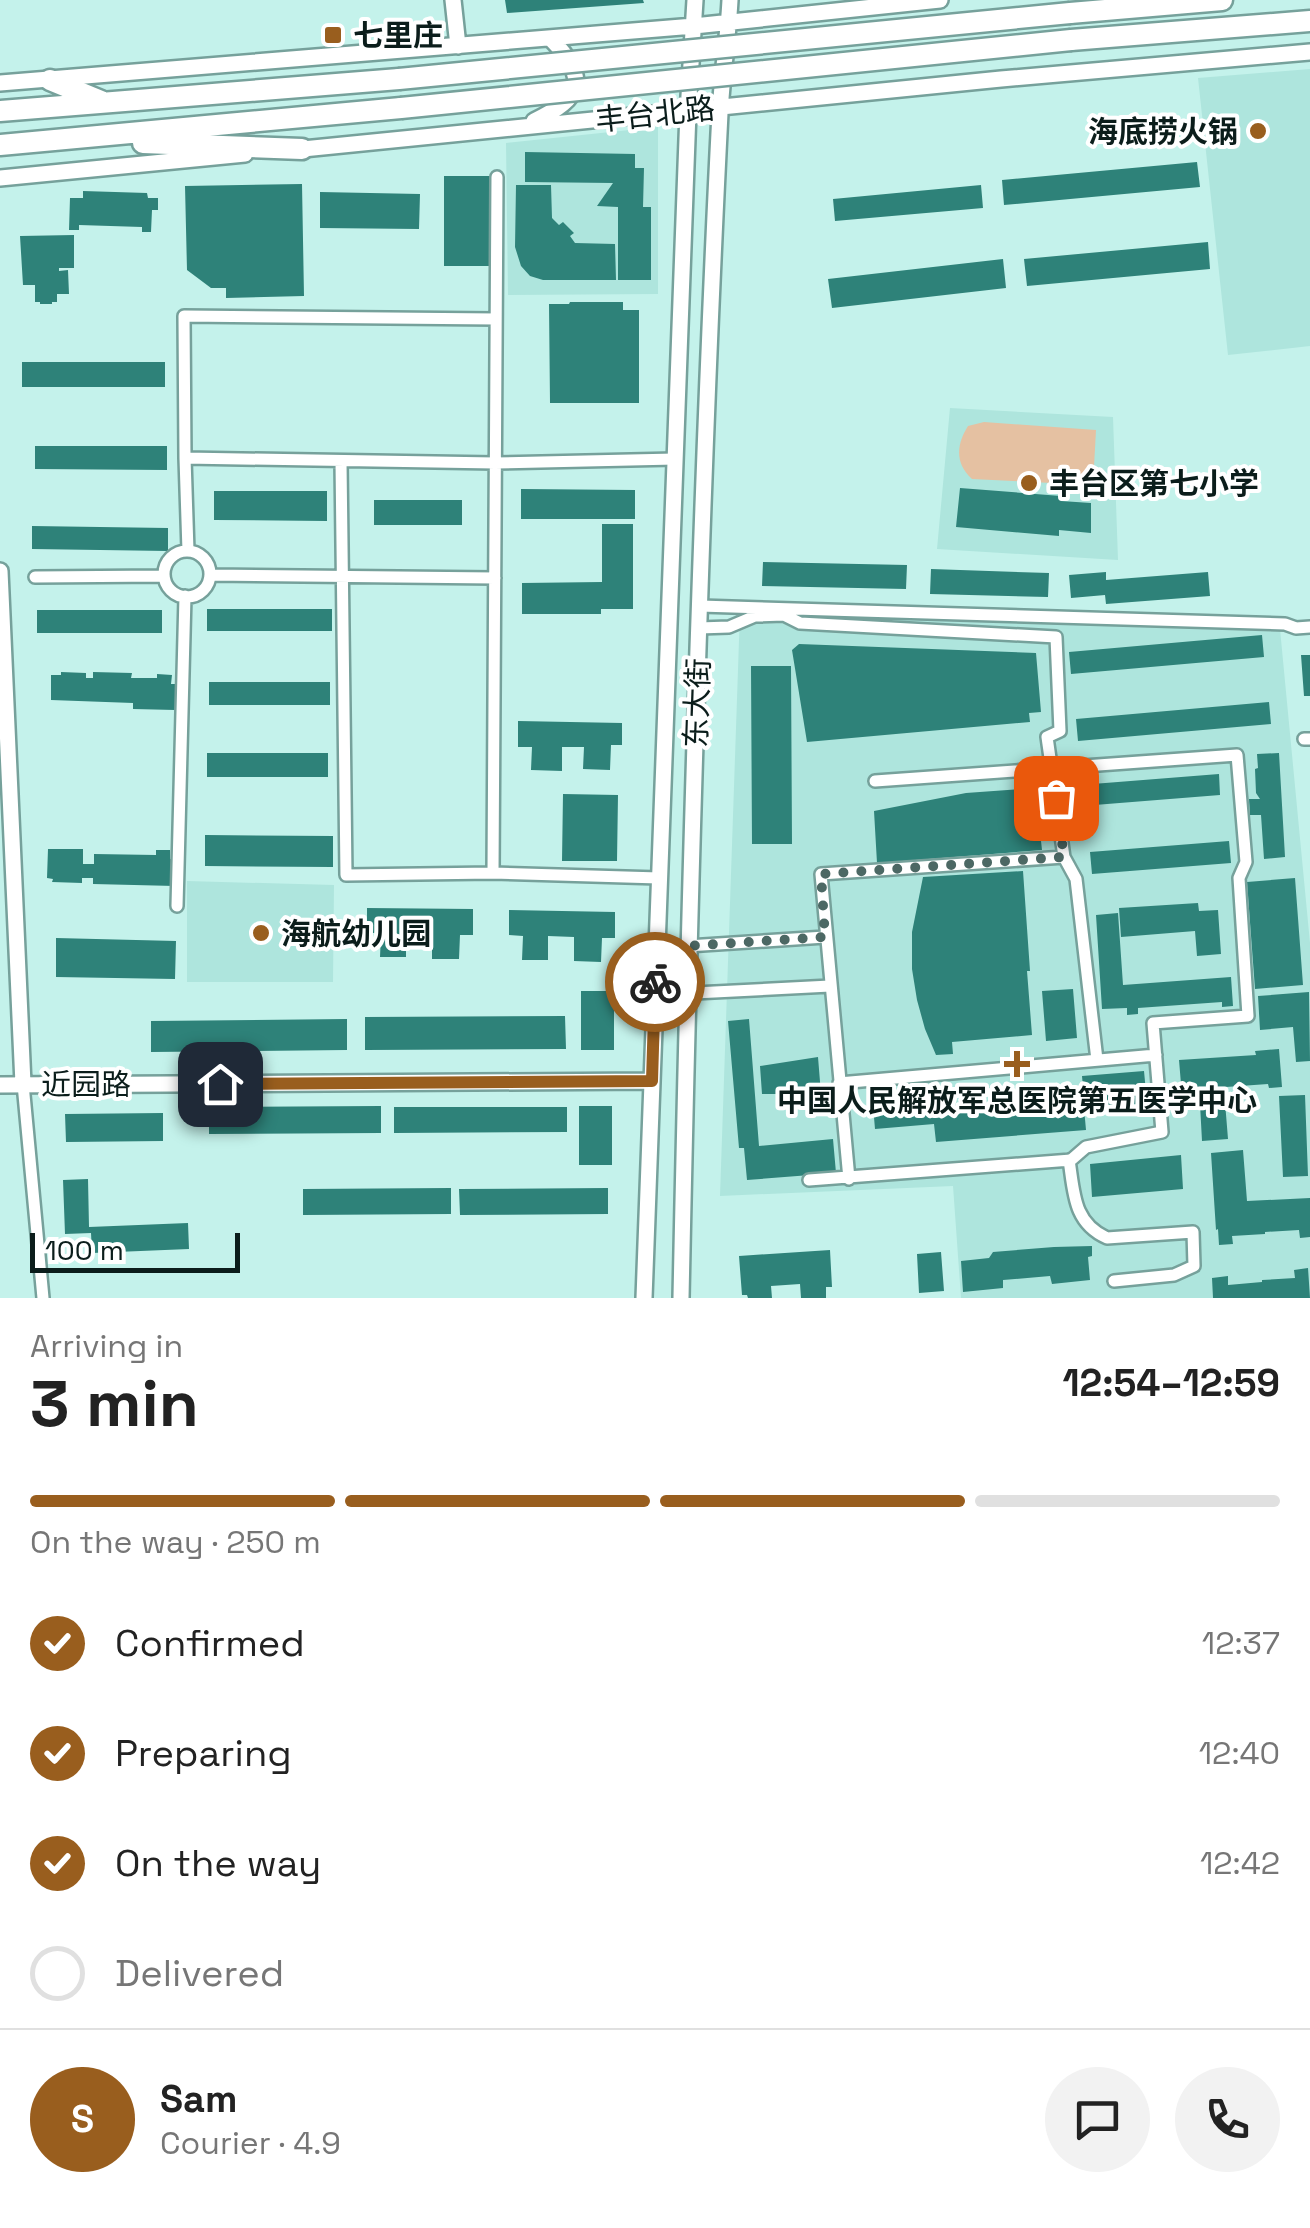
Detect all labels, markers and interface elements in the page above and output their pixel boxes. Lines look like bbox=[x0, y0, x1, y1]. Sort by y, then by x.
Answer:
place label: 七里庄 bbox=[353, 16, 443, 55]
marker: 七里庄 bbox=[322, 24, 344, 46]
street label: 丰台北路 bbox=[593, 88, 717, 140]
place label: 海底捞火锅 bbox=[1088, 112, 1238, 151]
marker: 海底捞火锅 bbox=[1247, 120, 1269, 142]
place label: 丰台区第七小学 bbox=[1049, 464, 1259, 503]
marker: 丰台区第七小学 bbox=[1018, 472, 1040, 494]
street label: 东大街 bbox=[676, 657, 718, 749]
pin bbox=[1014, 756, 1099, 841]
icon: bag bbox=[1029, 771, 1084, 826]
place label: 海航幼儿园 bbox=[281, 914, 431, 953]
marker: 海航幼儿园 bbox=[250, 922, 272, 944]
courier bbox=[605, 932, 705, 1032]
icon: bike bbox=[628, 955, 683, 1010]
pin bbox=[178, 1042, 263, 1127]
marker: 中国人民解放军总医院第五医学中心 bbox=[1004, 1051, 1030, 1077]
icon: home bbox=[193, 1057, 248, 1112]
street label: 近园路 bbox=[41, 1065, 131, 1104]
place label: 中国人民解放军总医院第五医学中心 bbox=[777, 1081, 1257, 1120]
scale bar bbox=[30, 1228, 240, 1272]
text: 100 m bbox=[45, 1232, 124, 1268]
text: Arriving in bbox=[30, 1326, 183, 1366]
text: 12:54–12:59 bbox=[1062, 1359, 1280, 1407]
text: 3 min bbox=[30, 1362, 199, 1445]
text: On the way · 250 m bbox=[30, 1522, 321, 1562]
icon: check bbox=[30, 1616, 85, 1671]
text: Confirmed bbox=[115, 1619, 305, 1667]
text: 12:37 bbox=[1202, 1623, 1280, 1663]
icon: check bbox=[30, 1726, 85, 1781]
text: Preparing bbox=[115, 1729, 292, 1777]
text: 12:40 bbox=[1199, 1733, 1280, 1773]
icon: check bbox=[30, 1836, 85, 1891]
text: On the way bbox=[115, 1839, 321, 1887]
text: 12:42 bbox=[1200, 1843, 1280, 1883]
text: Delivered bbox=[115, 1949, 284, 1997]
button: chat bbox=[1045, 2067, 1150, 2172]
button: phone bbox=[1175, 2067, 1280, 2172]
text: Sam bbox=[160, 2075, 237, 2123]
text: S bbox=[71, 2095, 94, 2143]
text: Courier · 4.9 bbox=[160, 2123, 341, 2163]

